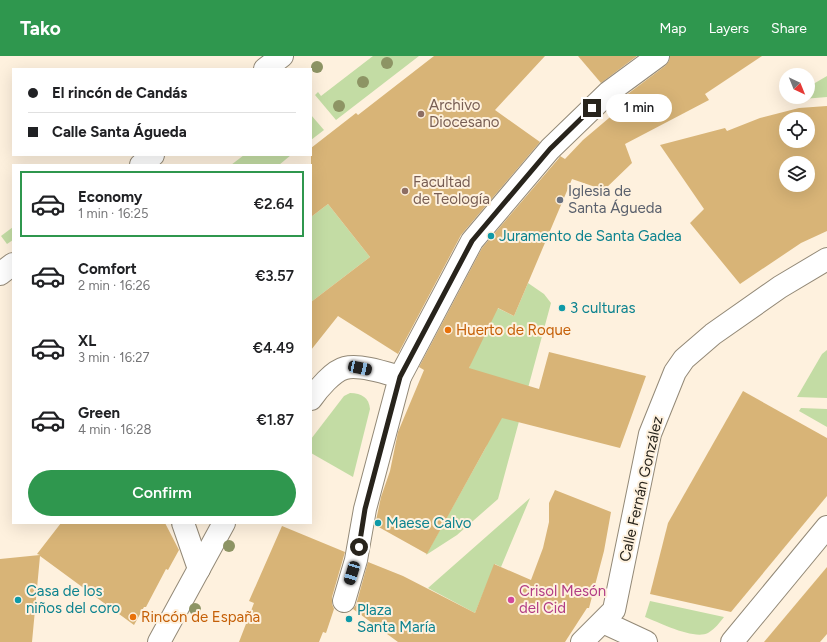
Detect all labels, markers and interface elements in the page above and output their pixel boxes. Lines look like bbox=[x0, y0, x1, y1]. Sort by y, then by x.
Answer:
text: Tako bbox=[20, 17, 61, 40]
text: Map bbox=[659, 20, 687, 37]
text: Layers bbox=[709, 20, 749, 37]
text: Share bbox=[771, 20, 807, 37]
north arrow bbox=[779, 68, 815, 104]
map controls bbox=[779, 68, 815, 192]
text: El rincón de Candás bbox=[52, 84, 187, 102]
callout: 1 min bbox=[606, 94, 672, 122]
place label: Archivo Diocesano bbox=[429, 96, 500, 131]
route end bbox=[583, 99, 601, 117]
text: 1 min bbox=[624, 100, 654, 115]
marker: Archivo Diocesano bbox=[416, 109, 426, 119]
button: locate bbox=[779, 112, 815, 148]
text: Calle Santa Águeda bbox=[52, 123, 187, 141]
button: layers bbox=[779, 156, 815, 192]
place label: Facultad de Teología bbox=[413, 173, 490, 208]
place label: Iglesia de Santa Águeda bbox=[568, 182, 662, 217]
icon: car bbox=[30, 186, 66, 222]
marker: Facultad de Teología bbox=[400, 186, 410, 196]
text: Economy bbox=[78, 188, 143, 206]
text: €2.64 bbox=[254, 195, 294, 213]
marker: Iglesia de Santa Águeda bbox=[555, 195, 565, 205]
text: 1 min · 16:25 bbox=[78, 206, 148, 221]
place label: Juramento de Santa Gadea bbox=[499, 227, 682, 245]
marker: Juramento de Santa Gadea bbox=[486, 231, 496, 241]
icon: car bbox=[30, 258, 66, 294]
text: Comfort bbox=[78, 260, 137, 278]
text: €3.57 bbox=[255, 267, 294, 285]
text: 2 min · 16:26 bbox=[78, 278, 150, 293]
place label: 3 culturas bbox=[570, 299, 635, 317]
marker: 3 culturas bbox=[557, 303, 567, 313]
place label: Huerto de Roque bbox=[456, 321, 571, 339]
marker: Huerto de Roque bbox=[443, 325, 453, 335]
icon: car bbox=[30, 330, 66, 366]
text: XL bbox=[78, 332, 96, 350]
text: €4.49 bbox=[253, 339, 294, 357]
text: 3 min · 16:27 bbox=[78, 350, 150, 365]
car bbox=[347, 360, 373, 376]
icon: car bbox=[30, 402, 66, 438]
text: Green bbox=[78, 404, 120, 422]
text: €1.87 bbox=[257, 411, 294, 429]
street label: Calle Fernán González bbox=[616, 415, 666, 563]
text: 4 min · 16:28 bbox=[78, 422, 152, 437]
button: Confirm bbox=[28, 470, 296, 516]
place label: Maese Calvo bbox=[386, 514, 472, 532]
marker: Maese Calvo bbox=[373, 518, 383, 528]
route start bbox=[350, 538, 368, 556]
car bbox=[343, 560, 361, 586]
place label: Casa de los niños del coro bbox=[26, 582, 120, 617]
place label: Crisol Mesón del Cid bbox=[519, 582, 606, 617]
marker: Casa de los niños del coro bbox=[13, 595, 23, 605]
marker: Crisol Mesón del Cid bbox=[506, 595, 516, 605]
place label: Plaza Santa María bbox=[357, 601, 436, 636]
place label: Rincón de España bbox=[141, 608, 260, 626]
marker: Rincón de España bbox=[128, 612, 138, 622]
marker: Plaza Santa María bbox=[344, 614, 354, 624]

